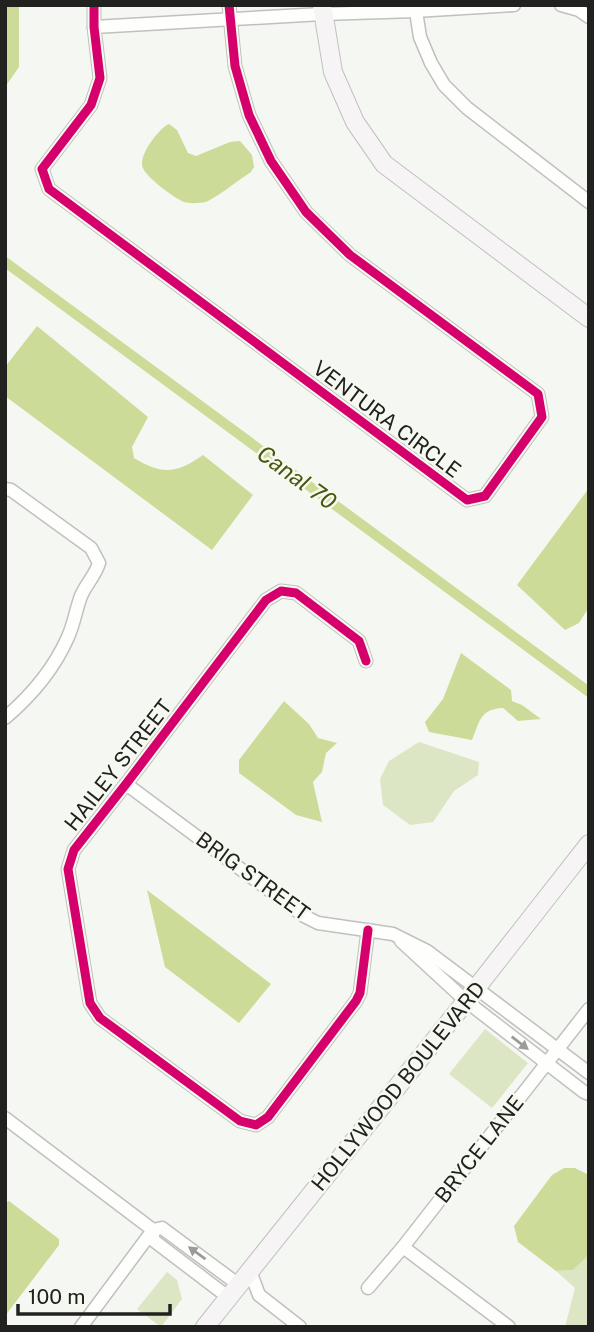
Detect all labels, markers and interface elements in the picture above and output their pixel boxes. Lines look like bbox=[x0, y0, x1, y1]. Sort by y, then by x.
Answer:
street label: VENTURA CIRCLE bbox=[308, 355, 466, 483]
water label: Canal 70 bbox=[252, 439, 342, 515]
street label: HAILEY STREET bbox=[59, 694, 177, 836]
street label: BRIG STREET bbox=[191, 826, 315, 926]
street label: HOLLYWOOD BOULEVARD bbox=[306, 976, 490, 1196]
one-way arrow bbox=[511, 1035, 529, 1049]
street label: BRYCE LANE bbox=[429, 1090, 529, 1208]
one-way arrow bbox=[188, 1247, 206, 1261]
scale bar bbox=[18, 1272, 170, 1316]
text: 100 m bbox=[28, 1284, 85, 1309]

